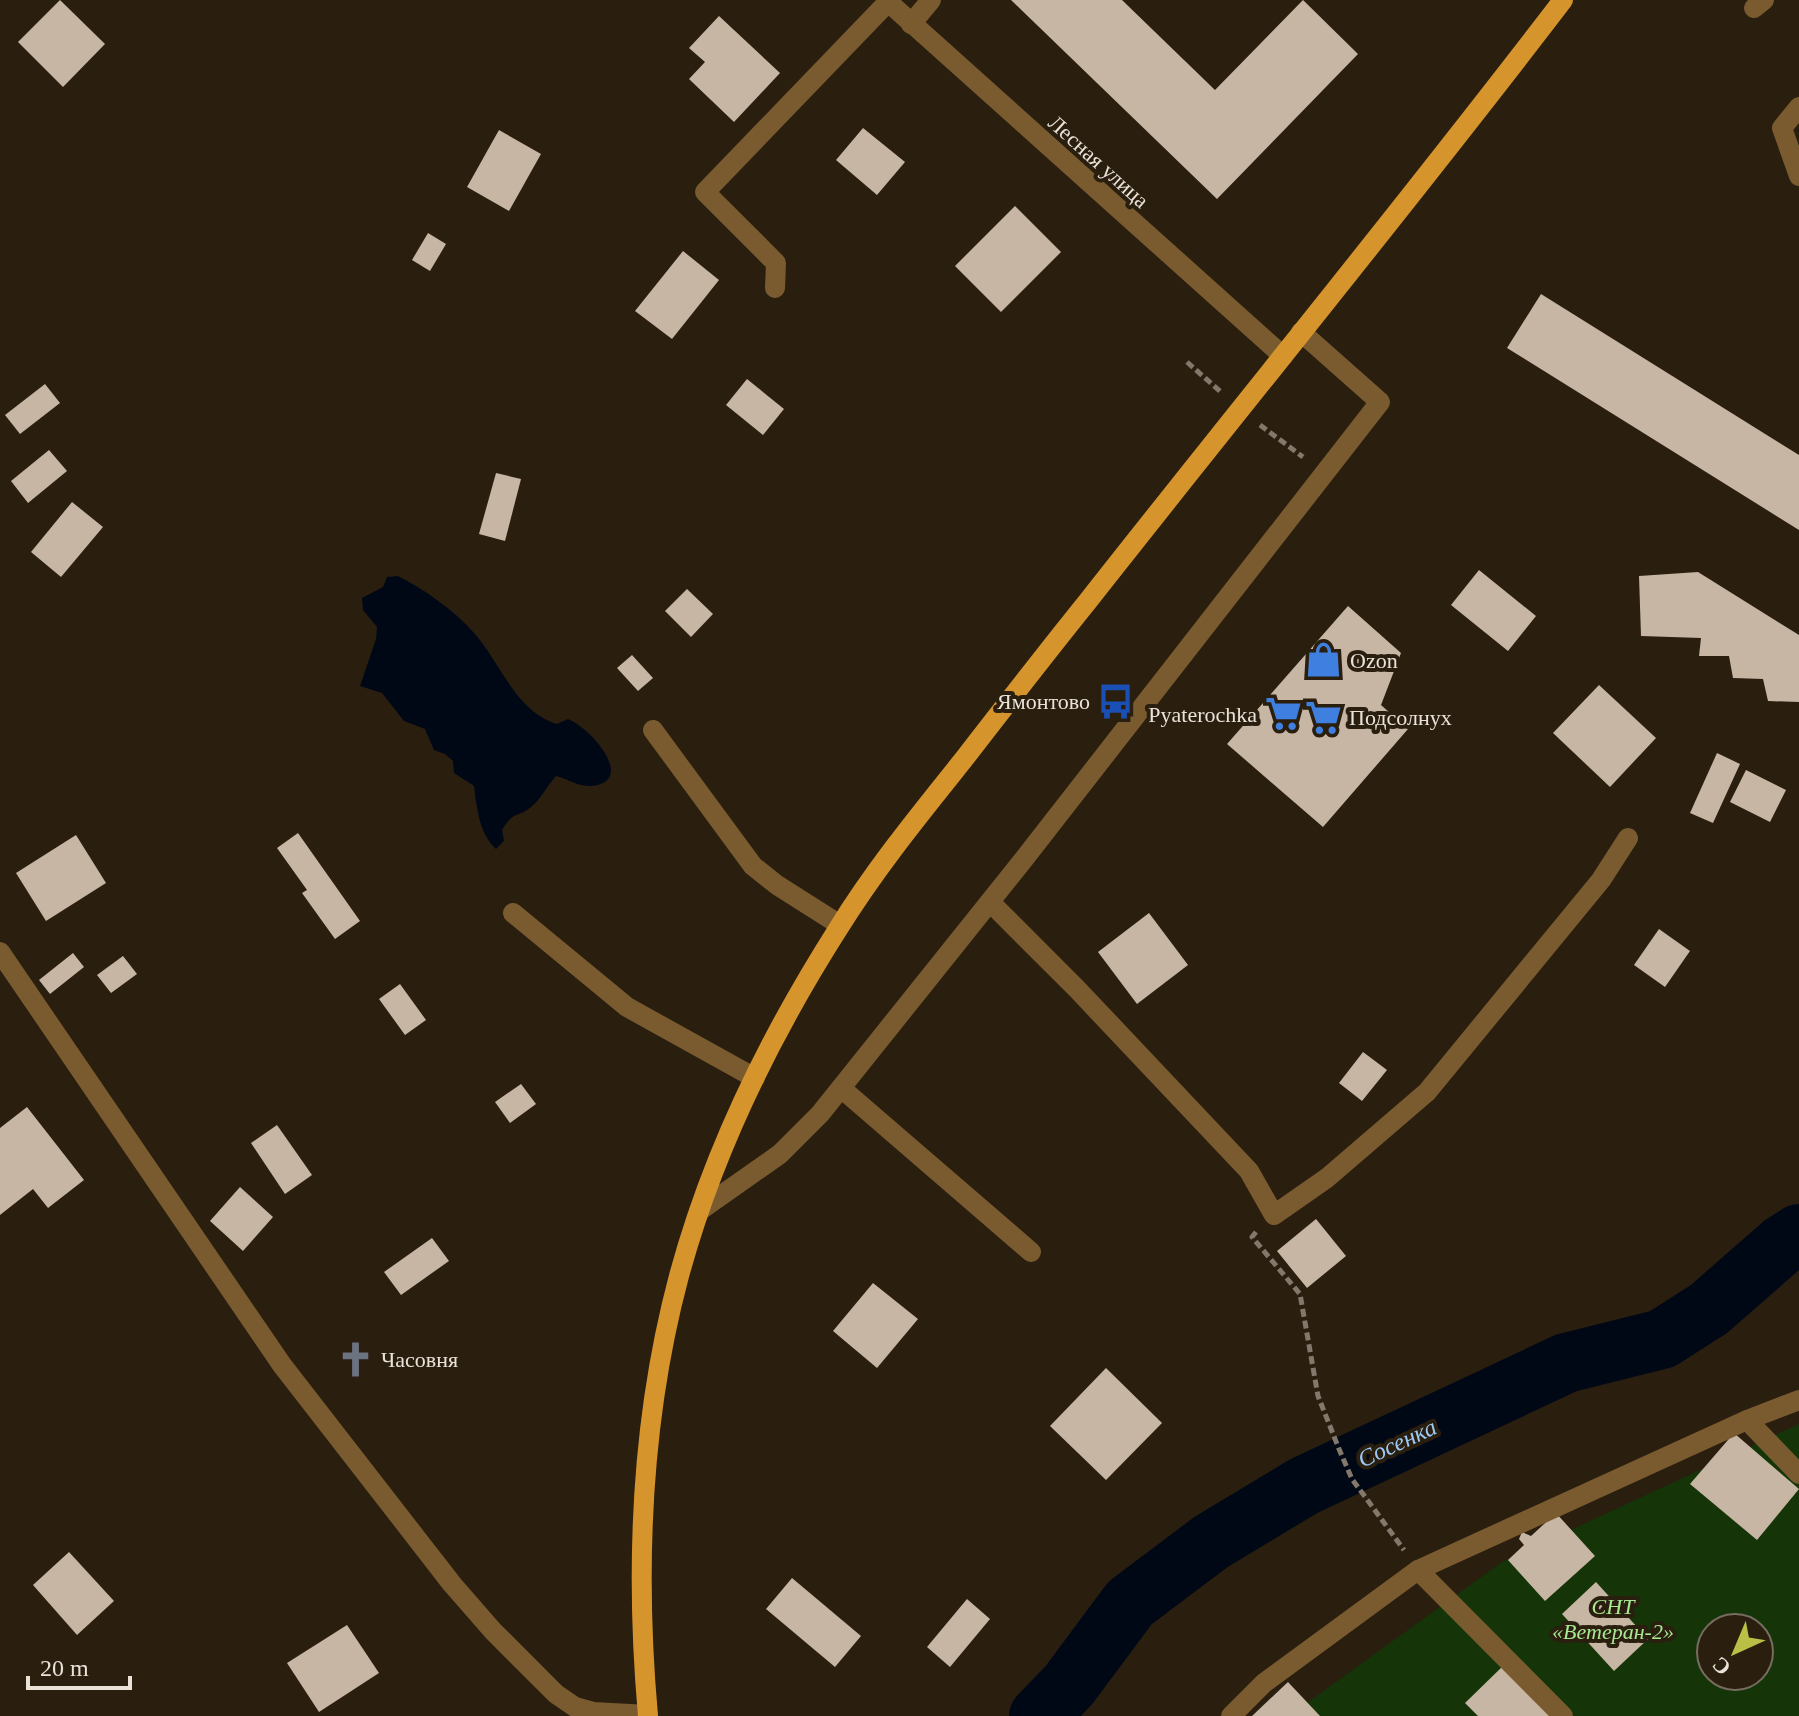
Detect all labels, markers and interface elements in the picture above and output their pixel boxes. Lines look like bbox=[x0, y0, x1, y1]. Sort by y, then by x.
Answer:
street label: Лесная улица bbox=[1043, 110, 1154, 213]
shop icon: Ozon bbox=[1305, 641, 1343, 679]
place label: Ozon bbox=[1350, 648, 1398, 673]
bus stop icon: Ямонтово bbox=[1097, 682, 1135, 720]
place label: Ямонтово bbox=[997, 689, 1090, 714]
supermarket icon: Pyaterochka bbox=[1264, 695, 1302, 733]
supermarket icon: Подсолнух bbox=[1304, 698, 1342, 736]
place label: Pyaterochka bbox=[1148, 702, 1257, 727]
place label: Подсолнух bbox=[1349, 705, 1452, 730]
church icon: Часовня bbox=[336, 1340, 374, 1378]
place label: Часовня bbox=[381, 1347, 458, 1372]
water label: Сосенка bbox=[1354, 1414, 1440, 1472]
park label: СНТ «Ветеран-2» bbox=[1552, 1594, 1674, 1644]
north arrow bbox=[1695, 1612, 1775, 1692]
scale bar bbox=[28, 1640, 130, 1690]
text: С bbox=[1707, 1652, 1736, 1681]
text: 20 m bbox=[40, 1655, 89, 1681]

